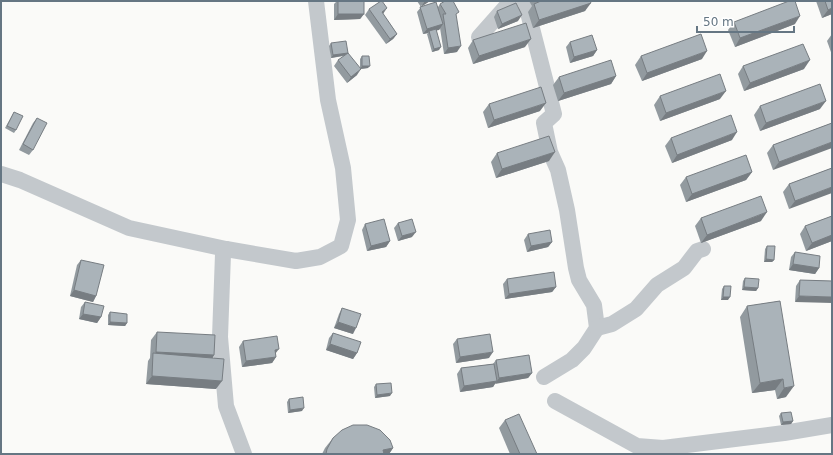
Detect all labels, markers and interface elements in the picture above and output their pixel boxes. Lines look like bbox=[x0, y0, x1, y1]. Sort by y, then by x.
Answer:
scale bar bbox=[697, 8, 794, 34]
text: 50 m bbox=[703, 15, 734, 29]

